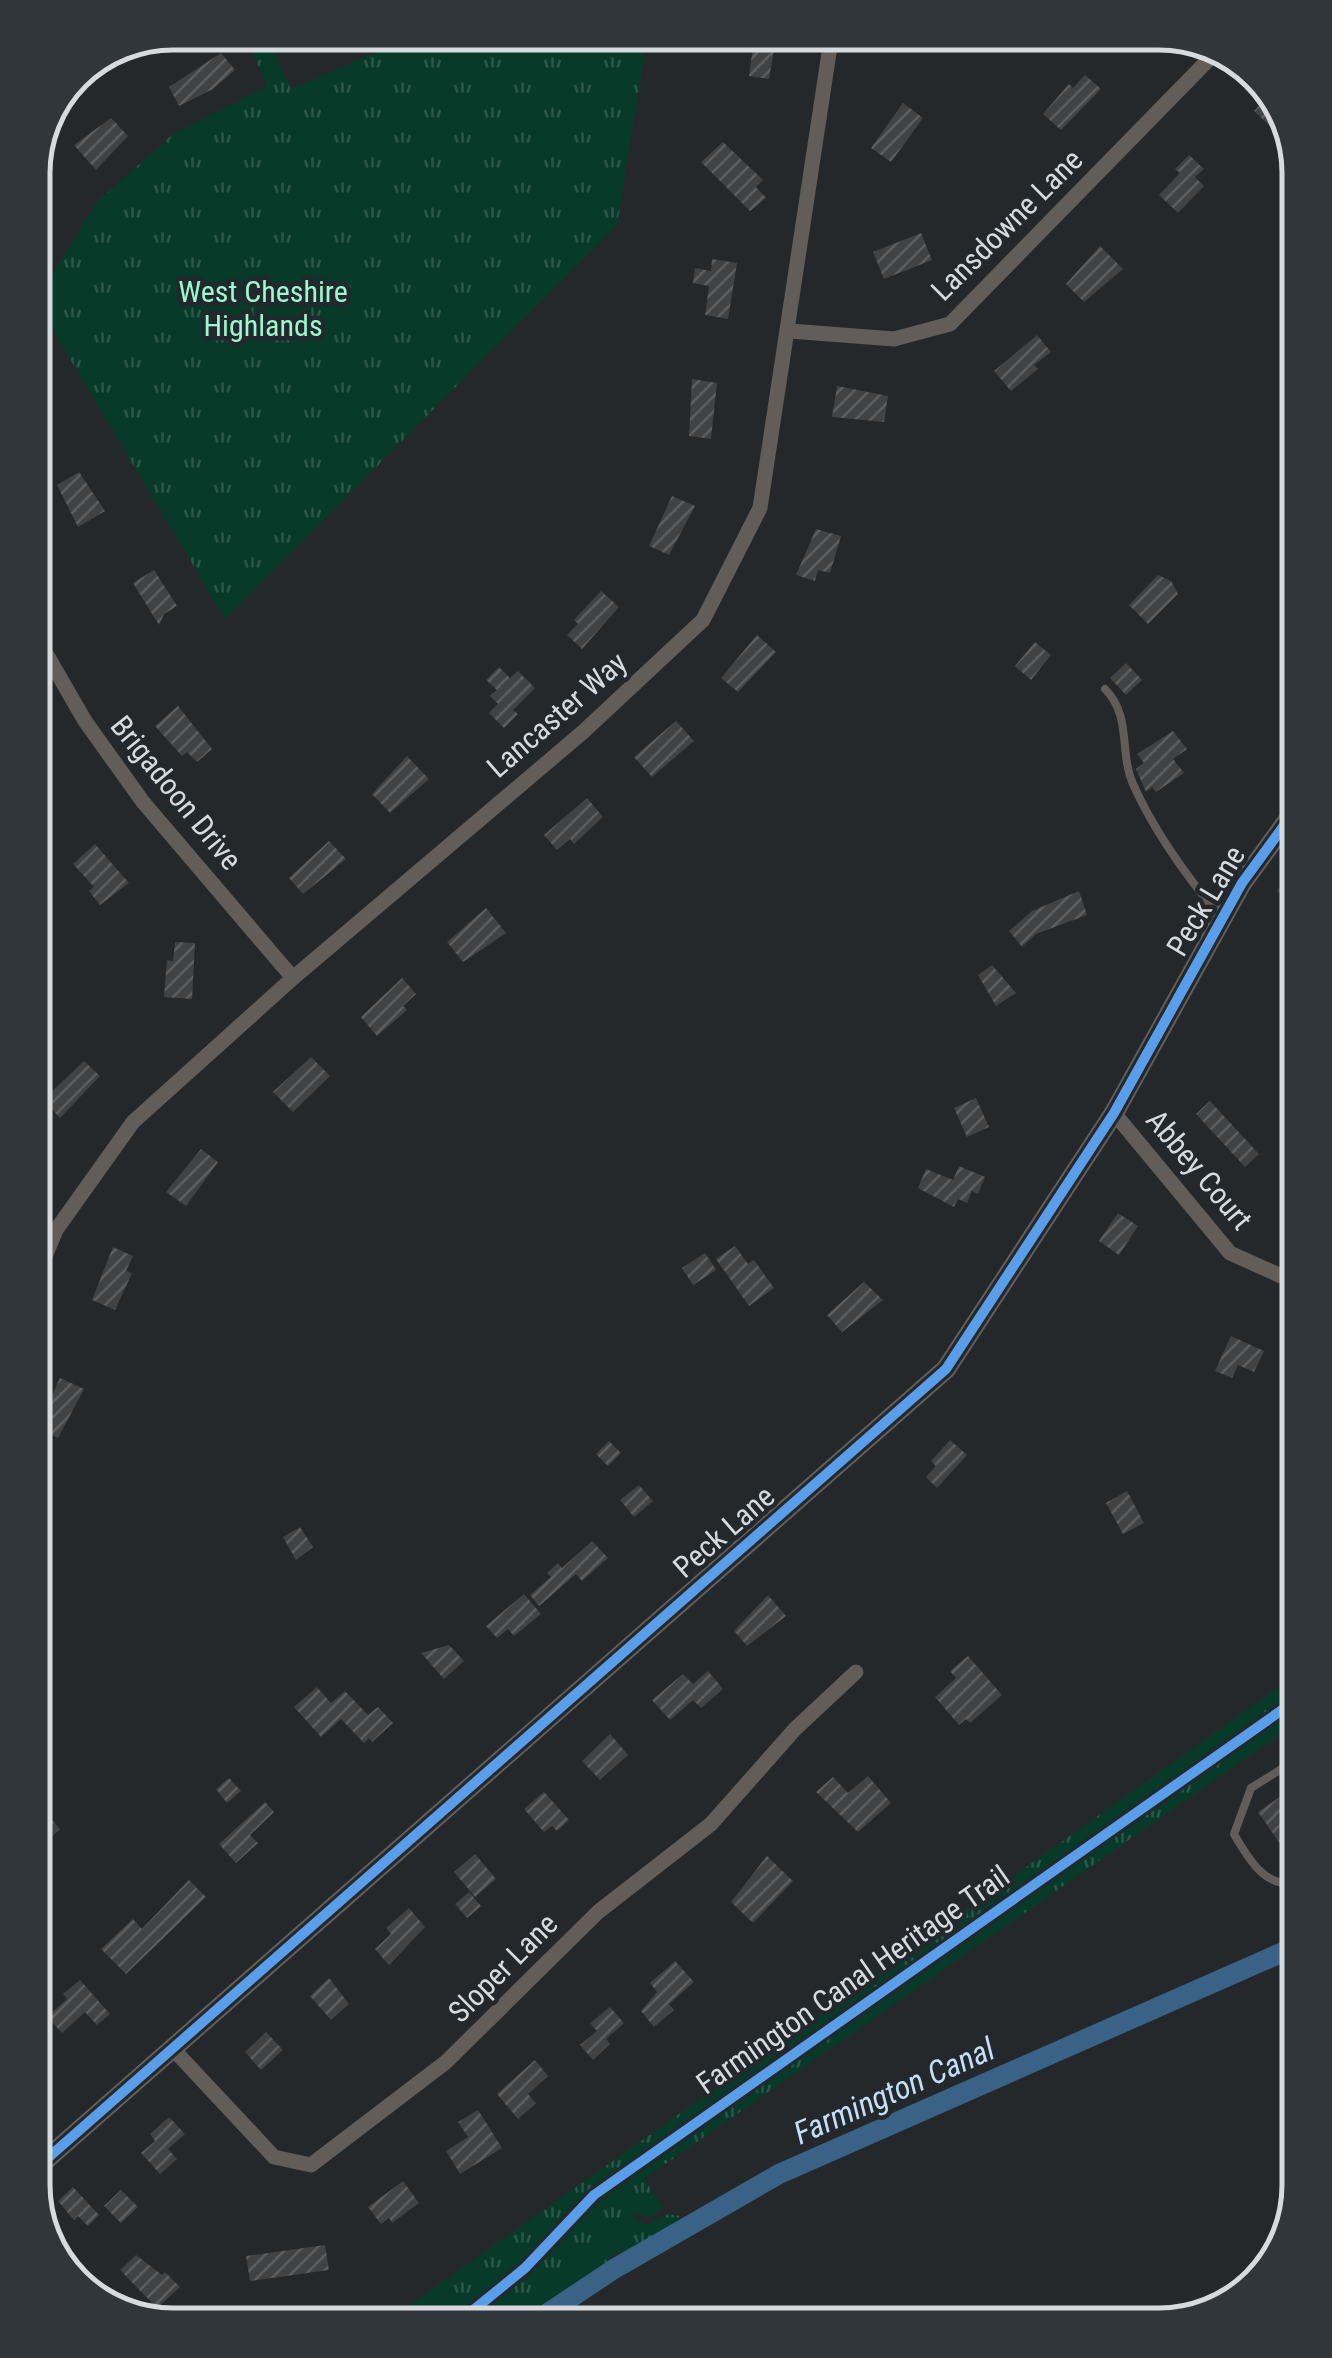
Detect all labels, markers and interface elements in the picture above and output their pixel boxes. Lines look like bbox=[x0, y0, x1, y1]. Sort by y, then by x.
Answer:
street label: Lansdowne Lane bbox=[924, 142, 1089, 307]
park label: West Cheshire Highlands bbox=[178, 274, 348, 343]
street label: Lancaster Way bbox=[480, 645, 633, 785]
street label: Brigadoon Drive bbox=[104, 709, 249, 877]
street label: Peck Lane bbox=[1159, 839, 1252, 962]
street label: Abbey Court bbox=[1139, 1103, 1260, 1237]
street label: Peck Lane bbox=[666, 1478, 781, 1585]
street label: Farmington Canal Heritage Trail bbox=[689, 1858, 1017, 2102]
street label: Sloper Lane bbox=[441, 1906, 564, 2029]
water label: Farmington Canal bbox=[788, 2030, 1000, 2152]

